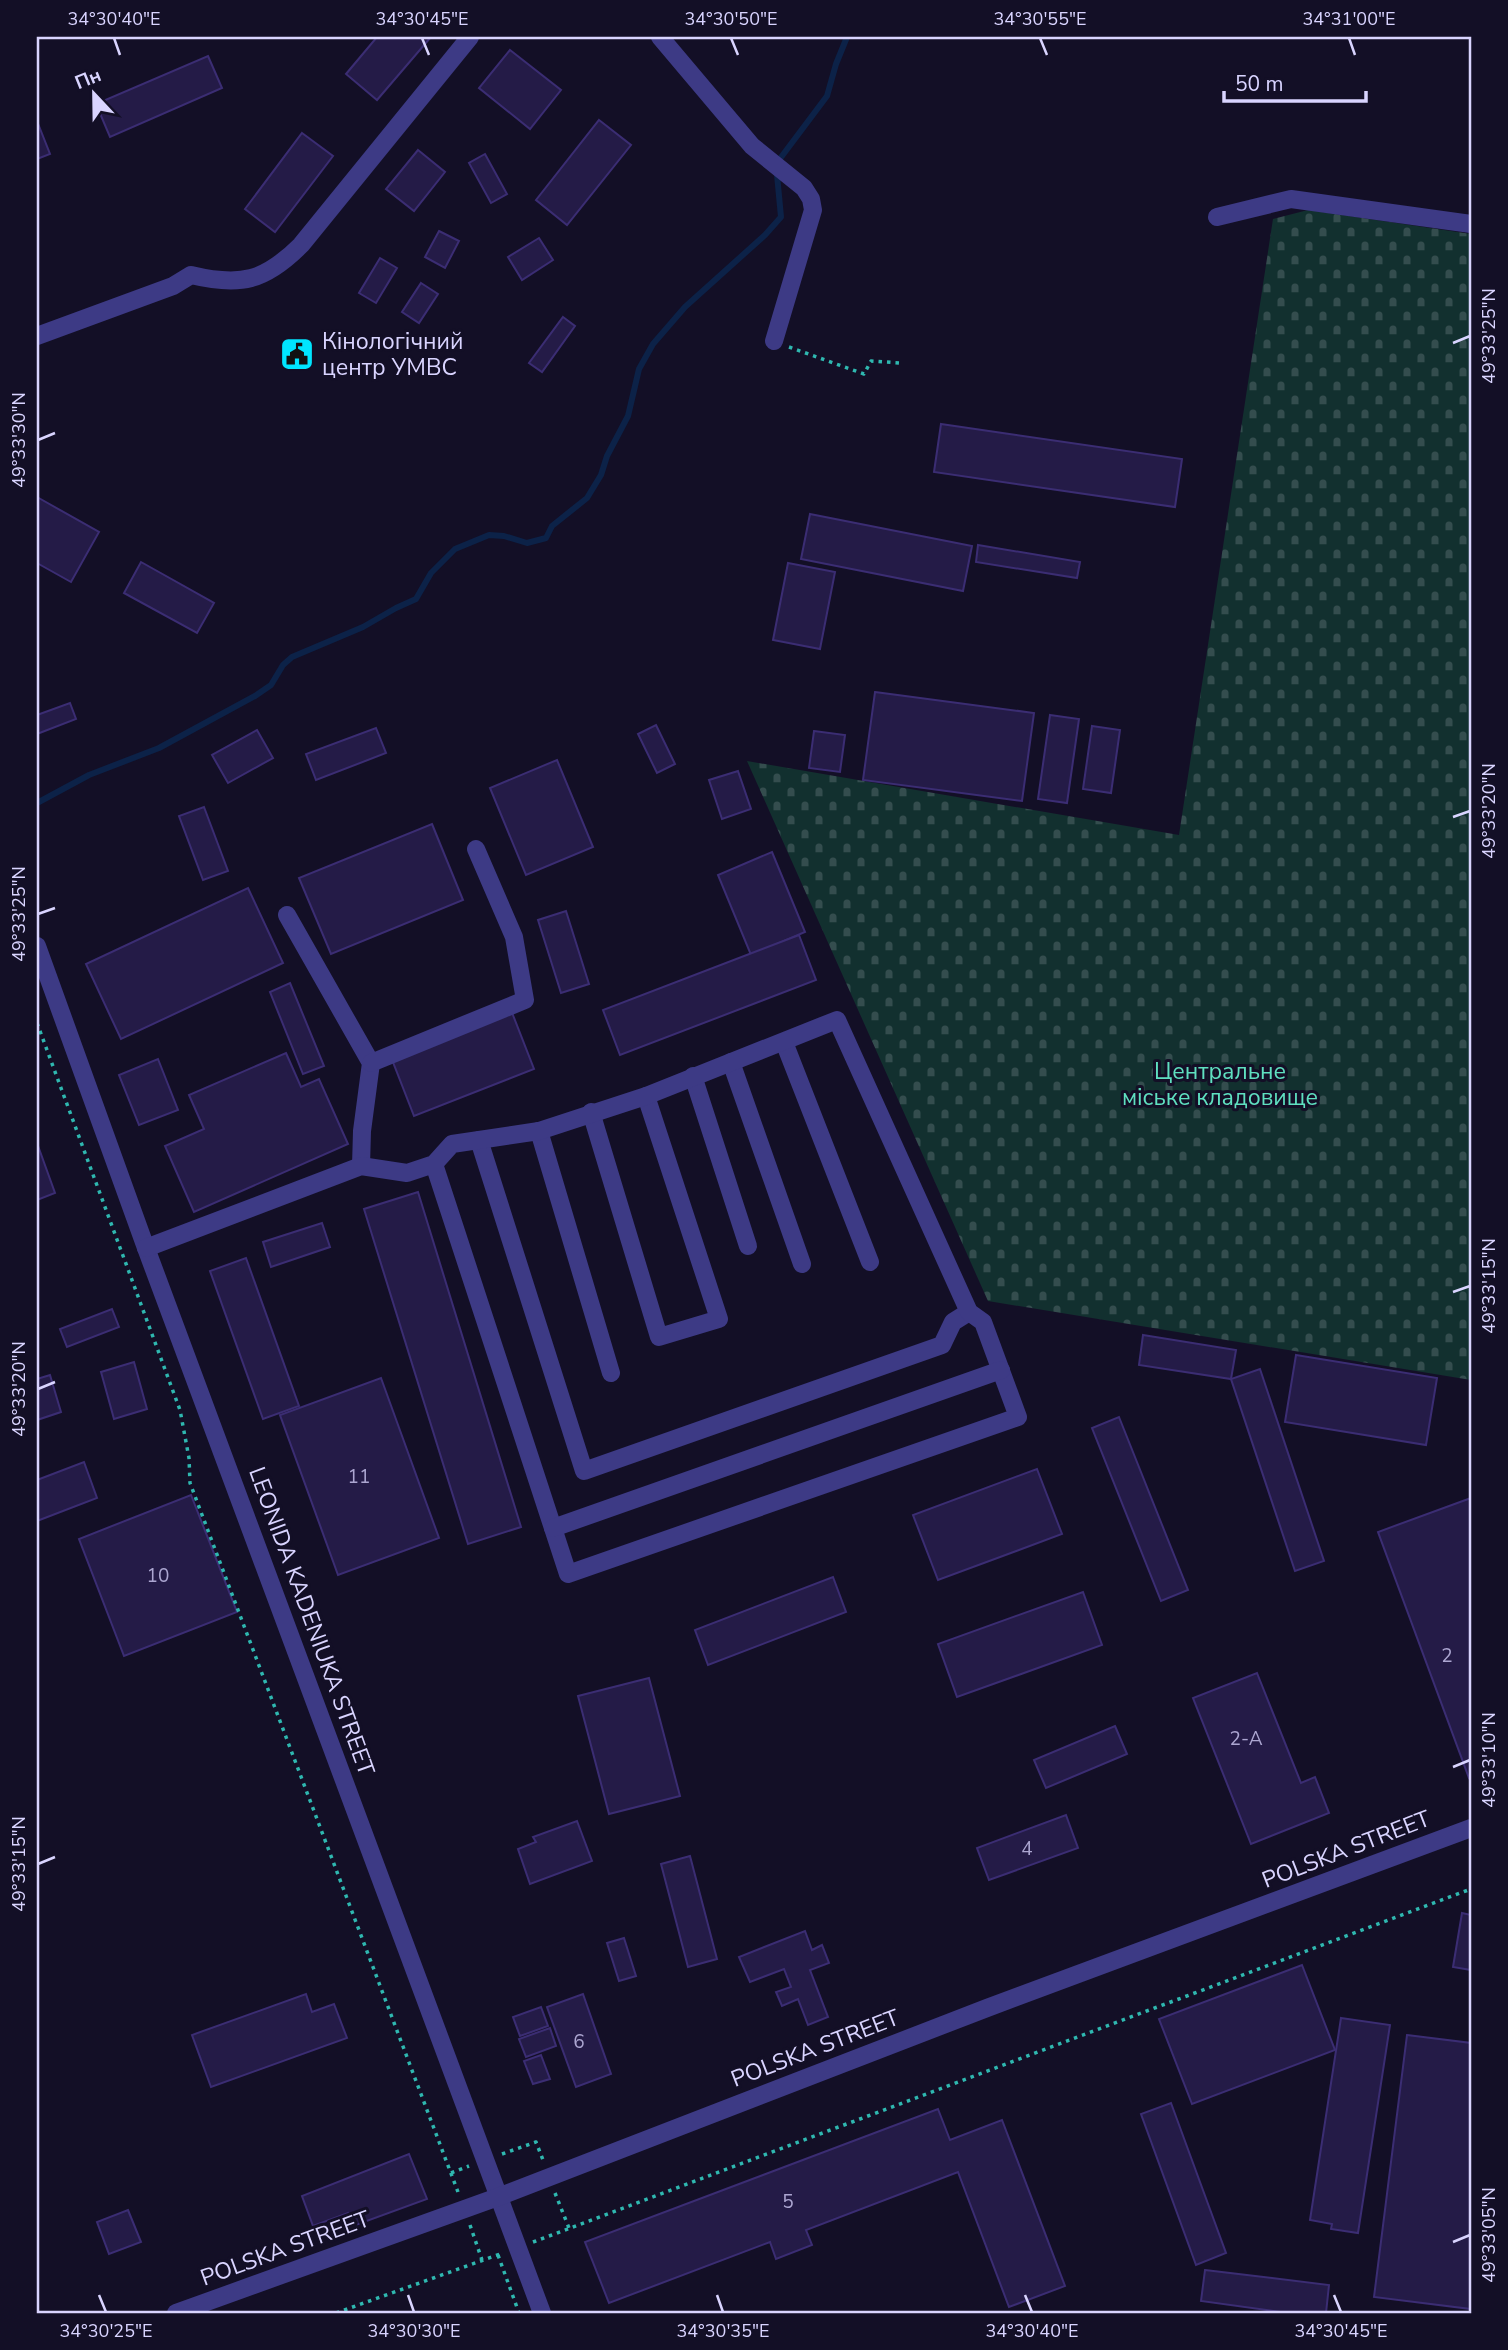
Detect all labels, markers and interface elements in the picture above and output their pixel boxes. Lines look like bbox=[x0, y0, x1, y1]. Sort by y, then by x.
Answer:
text: 34°30'40"E bbox=[68, 7, 161, 31]
text: 34°30'45"E bbox=[376, 7, 469, 31]
text: 34°30'50"E bbox=[685, 7, 778, 31]
text: 34°30'55"E bbox=[994, 7, 1087, 31]
text: 34°31'00"E bbox=[1303, 7, 1396, 31]
north arrow bbox=[60, 60, 130, 130]
scale bar bbox=[1224, 60, 1366, 104]
text: Пн bbox=[71, 62, 105, 96]
text: 50 m bbox=[1235, 70, 1284, 98]
text: 49°33'25"N bbox=[1477, 288, 1501, 384]
place label: Кінологічний центр УМВС bbox=[322, 326, 463, 383]
public building icon: Кінологічний центр УМВС bbox=[278, 335, 316, 373]
text: 49°33'30"N bbox=[7, 392, 31, 488]
text: 49°33'20"N bbox=[1477, 763, 1501, 859]
text: 49°33'25"N bbox=[7, 866, 31, 962]
park label: Центральне міське кладовище bbox=[1122, 1056, 1318, 1113]
text: 49°33'15"N bbox=[1477, 1238, 1501, 1334]
text: 49°33'20"N bbox=[7, 1341, 31, 1437]
street label: LEONIDA KADENIUKA STREET bbox=[241, 1463, 382, 1780]
house number: 11 bbox=[348, 1464, 370, 1490]
house number: 10 bbox=[147, 1563, 169, 1589]
house number: 2 bbox=[1441, 1643, 1453, 1669]
text: 49°33'10"N bbox=[1477, 1712, 1501, 1808]
house number: 2-А bbox=[1229, 1726, 1263, 1752]
street label: POLSKA STREET bbox=[1257, 1803, 1435, 1896]
text: 49°33'15"N bbox=[7, 1816, 31, 1912]
house number: 4 bbox=[1021, 1836, 1033, 1862]
street label: POLSKA STREET bbox=[726, 2002, 904, 2095]
house number: 6 bbox=[573, 2029, 585, 2055]
text: 49°33'05"N bbox=[1477, 2187, 1501, 2283]
house number: 5 bbox=[782, 2189, 794, 2215]
street label: POLSKA STREET bbox=[196, 2203, 374, 2293]
text: 34°30'25"E bbox=[60, 2319, 153, 2343]
text: 34°30'30"E bbox=[368, 2319, 461, 2343]
text: 34°30'35"E bbox=[677, 2319, 770, 2343]
text: 34°30'40"E bbox=[986, 2319, 1079, 2343]
text: 34°30'45"E bbox=[1295, 2319, 1388, 2343]

